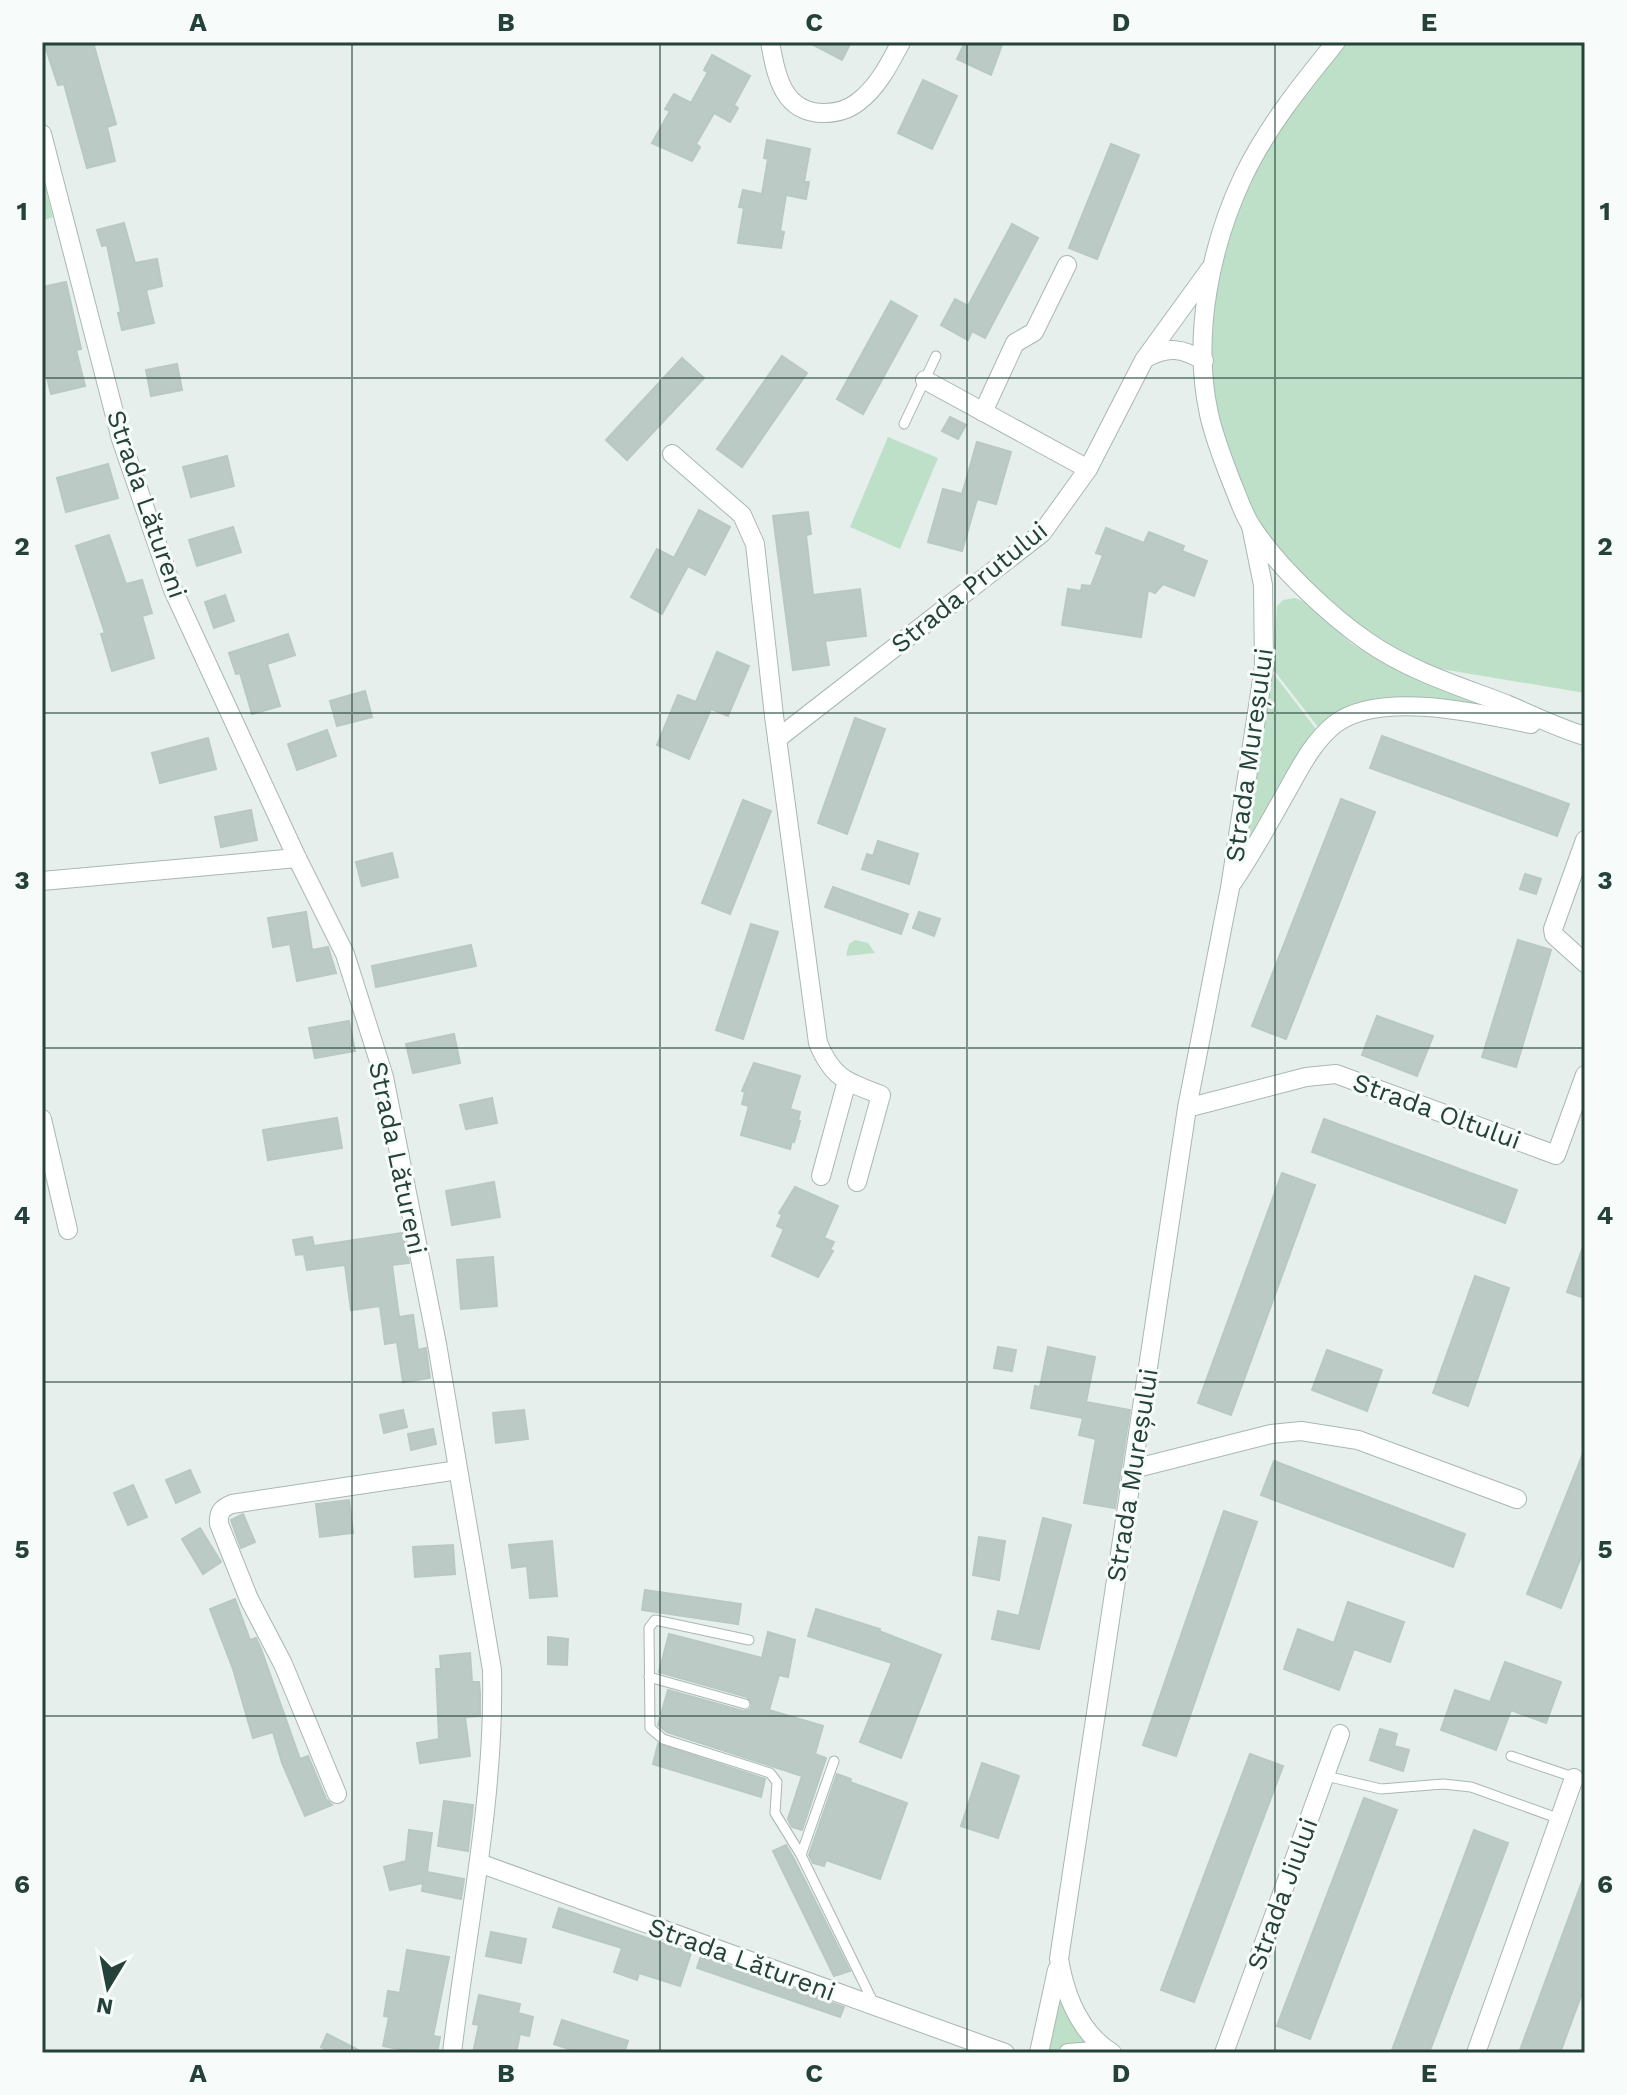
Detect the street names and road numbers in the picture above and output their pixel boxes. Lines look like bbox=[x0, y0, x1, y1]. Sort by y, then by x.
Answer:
street label: Strada Lătureni bbox=[101, 406, 193, 602]
street label: Strada Prutului bbox=[885, 515, 1053, 659]
street label: Strada Mureșului bbox=[1219, 646, 1279, 864]
street label: Strada Lătureni bbox=[363, 1059, 433, 1257]
street label: Strada Oltului bbox=[1349, 1067, 1525, 1155]
street label: Strada Mureșului bbox=[1100, 1366, 1164, 1584]
street label: Strada Jiului bbox=[1241, 1814, 1323, 1974]
street label: Strada Lătureni bbox=[644, 1911, 840, 2007]

